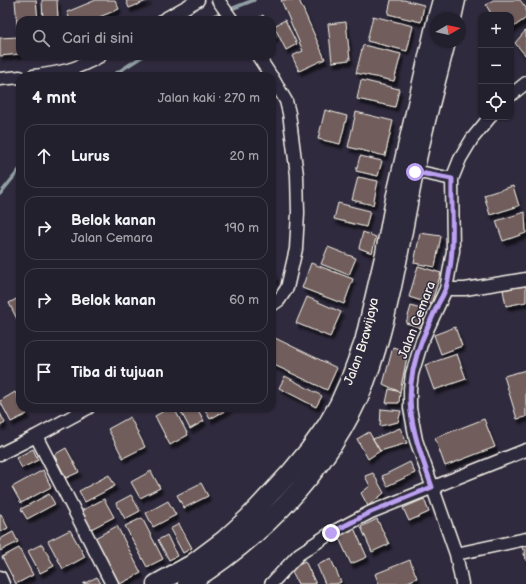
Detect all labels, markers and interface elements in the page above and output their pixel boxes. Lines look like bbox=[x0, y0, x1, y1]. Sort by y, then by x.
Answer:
north arrow bbox=[430, 12, 466, 48]
map controls bbox=[478, 12, 514, 120]
button: + bbox=[478, 12, 514, 48]
search box bbox=[16, 16, 276, 60]
icon: search bbox=[30, 27, 52, 49]
text: Cari di sini bbox=[62, 29, 133, 48]
button: − bbox=[478, 48, 514, 84]
button: locate bbox=[478, 84, 514, 120]
text: 4 mnt bbox=[32, 88, 76, 108]
text: Jalan kaki · 270 m bbox=[158, 90, 260, 106]
icon: ahead bbox=[33, 145, 55, 167]
text: Lurus bbox=[71, 147, 110, 166]
text: 20 m bbox=[229, 148, 259, 164]
route start bbox=[406, 163, 424, 181]
text: Belok kanan bbox=[71, 211, 156, 230]
icon: right bbox=[33, 217, 55, 239]
text: 190 m bbox=[225, 220, 259, 236]
text: Jalan Cemara bbox=[71, 230, 153, 246]
street label: Jalan Cemara bbox=[395, 279, 439, 361]
icon: right bbox=[33, 289, 55, 311]
text: Belok kanan bbox=[71, 291, 156, 310]
text: 60 m bbox=[229, 292, 259, 308]
street label: Jalan Brawijaya bbox=[340, 296, 382, 388]
icon: arrive bbox=[33, 361, 55, 383]
text: Tiba di tujuan bbox=[71, 363, 164, 382]
route end bbox=[322, 524, 340, 542]

